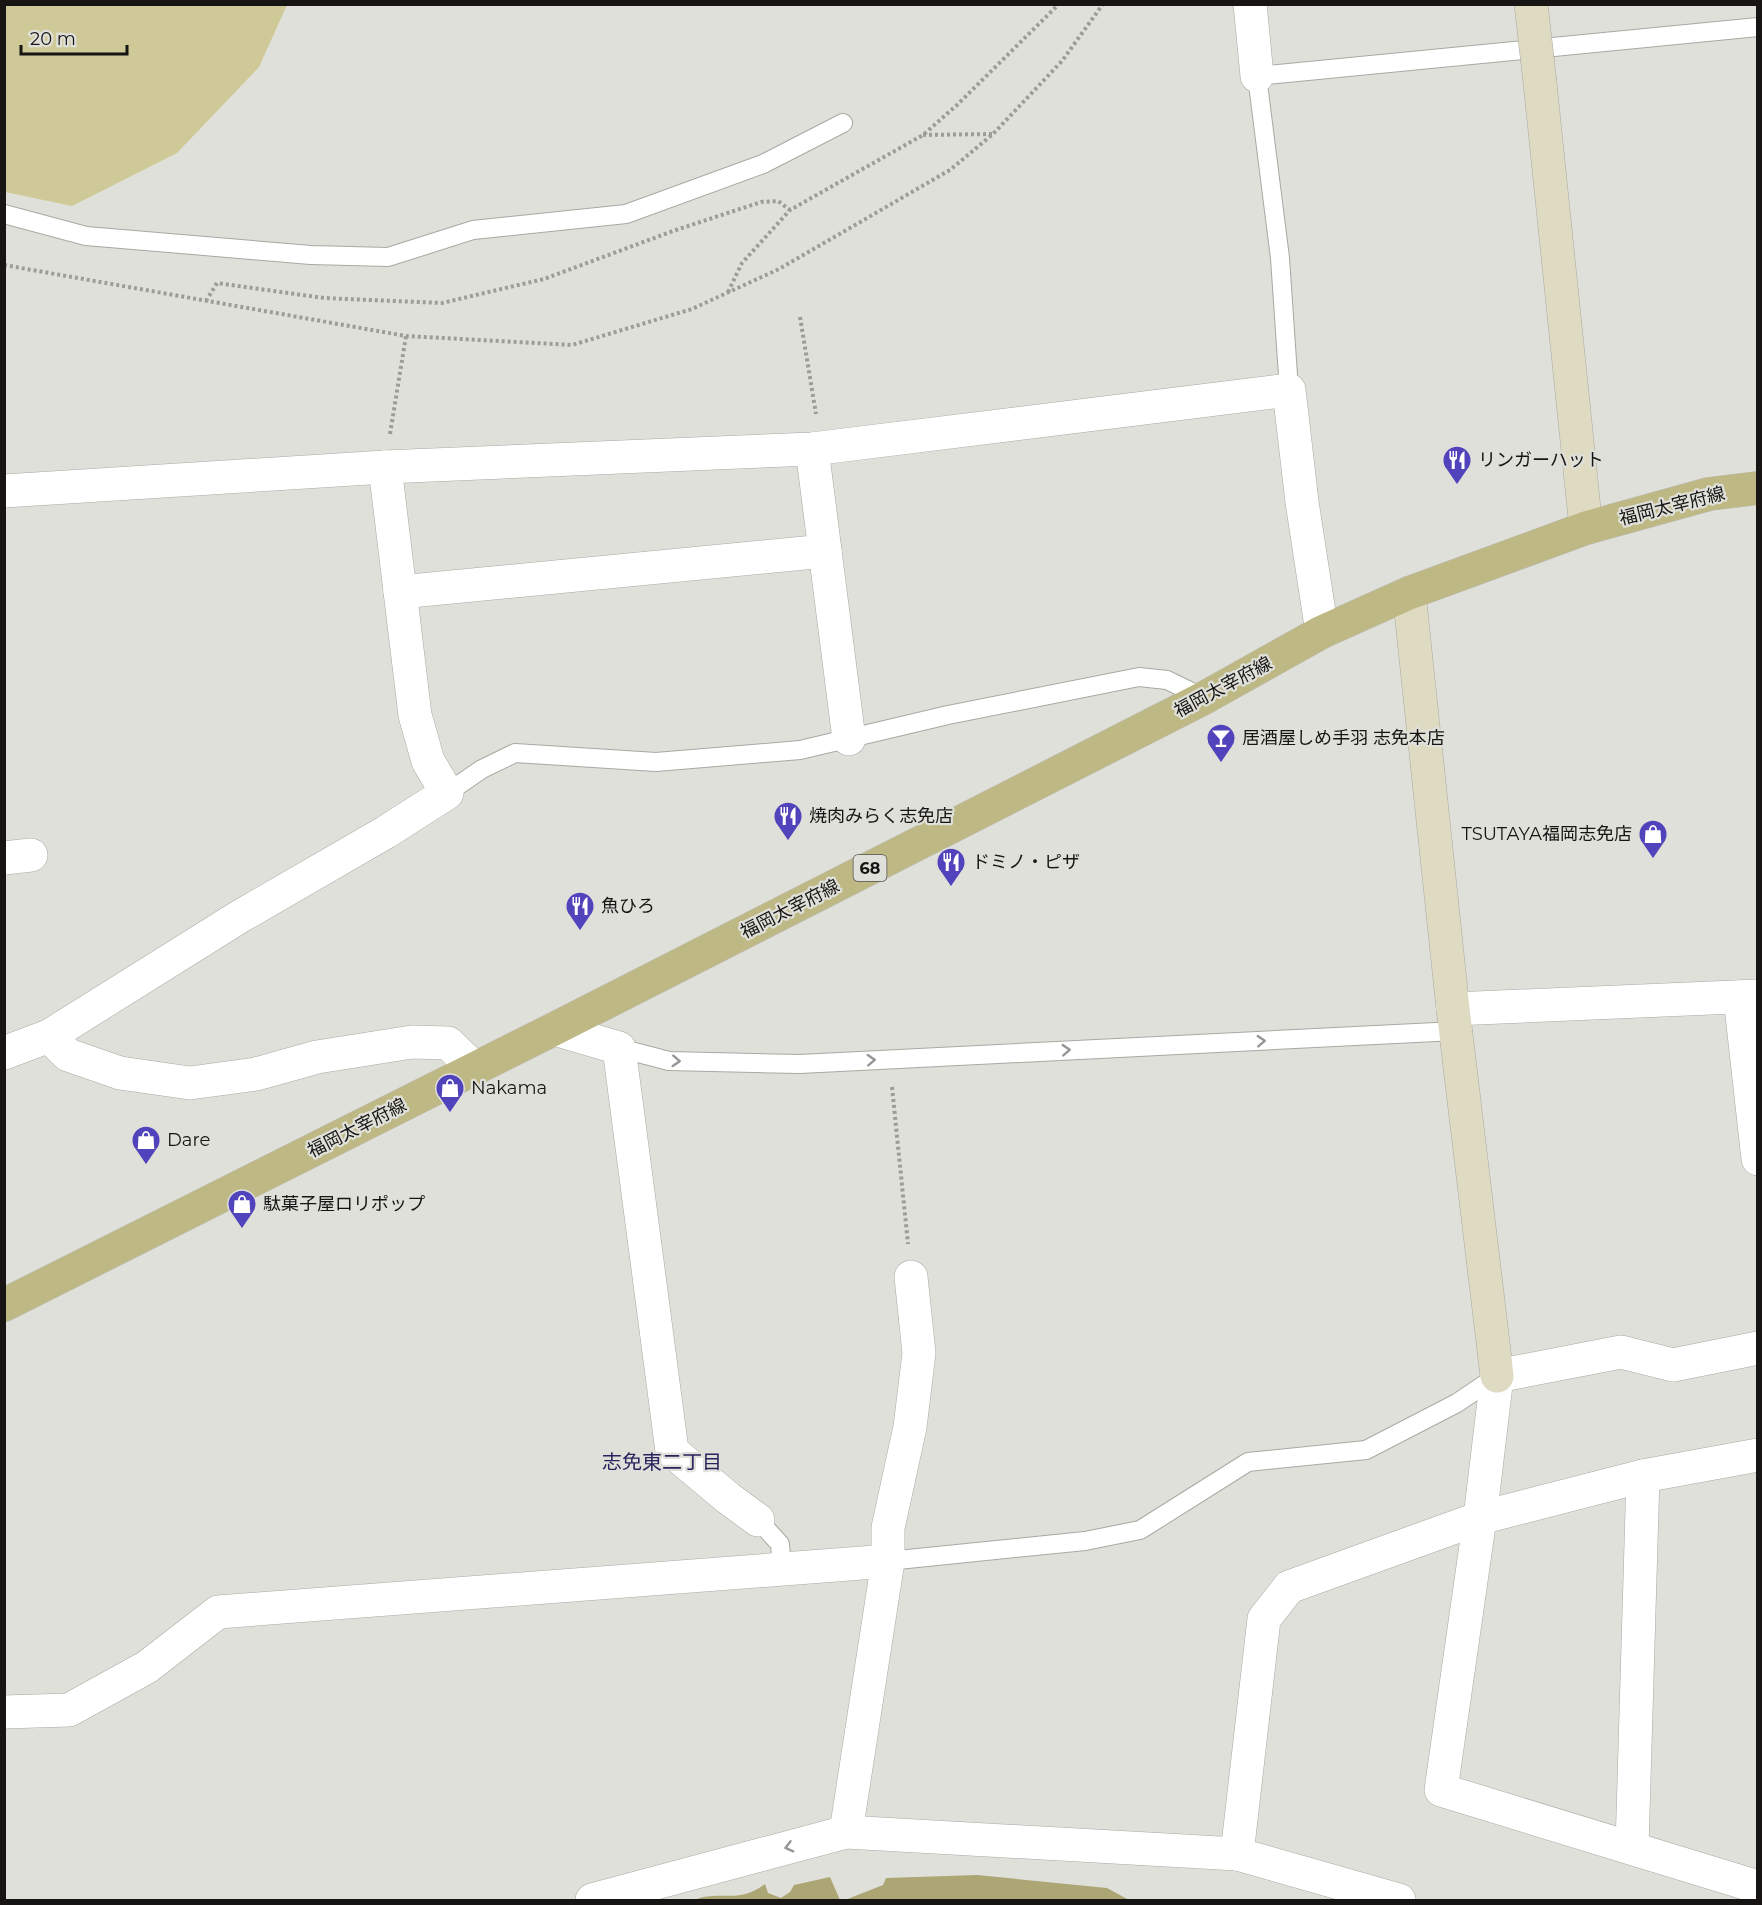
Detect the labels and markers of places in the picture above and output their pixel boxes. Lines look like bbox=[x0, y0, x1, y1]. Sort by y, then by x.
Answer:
restaurant icon: リンガーハット bbox=[1441, 444, 1473, 486]
place label: リンガーハット bbox=[1478, 449, 1604, 471]
bar icon: 居酒屋しめ手羽 志免本店 bbox=[1205, 722, 1237, 764]
place label: 居酒屋しめ手羽 志免本店 bbox=[1242, 727, 1445, 749]
restaurant icon: 焼肉みらく志免店 bbox=[772, 800, 804, 842]
place label: 焼肉みらく志免店 bbox=[809, 805, 953, 827]
shop icon: TSUTAYA福岡志免店 bbox=[1637, 818, 1669, 860]
place label: TSUTAYA福岡志免店 bbox=[1462, 823, 1632, 845]
restaurant icon: ドミノ・ピザ bbox=[935, 846, 967, 888]
place label: ドミノ・ピザ bbox=[972, 851, 1080, 873]
restaurant icon: 魚ひろ bbox=[564, 890, 596, 932]
place label: 魚ひろ bbox=[601, 895, 655, 917]
shop icon: Nakama bbox=[434, 1072, 466, 1114]
place label: Nakama bbox=[471, 1077, 547, 1099]
shop icon: Dare bbox=[130, 1124, 162, 1166]
place label: Dare bbox=[167, 1129, 210, 1151]
shop icon: 駄菓子屋ロリポップ bbox=[226, 1188, 258, 1230]
place label: 駄菓子屋ロリポップ bbox=[263, 1193, 425, 1215]

